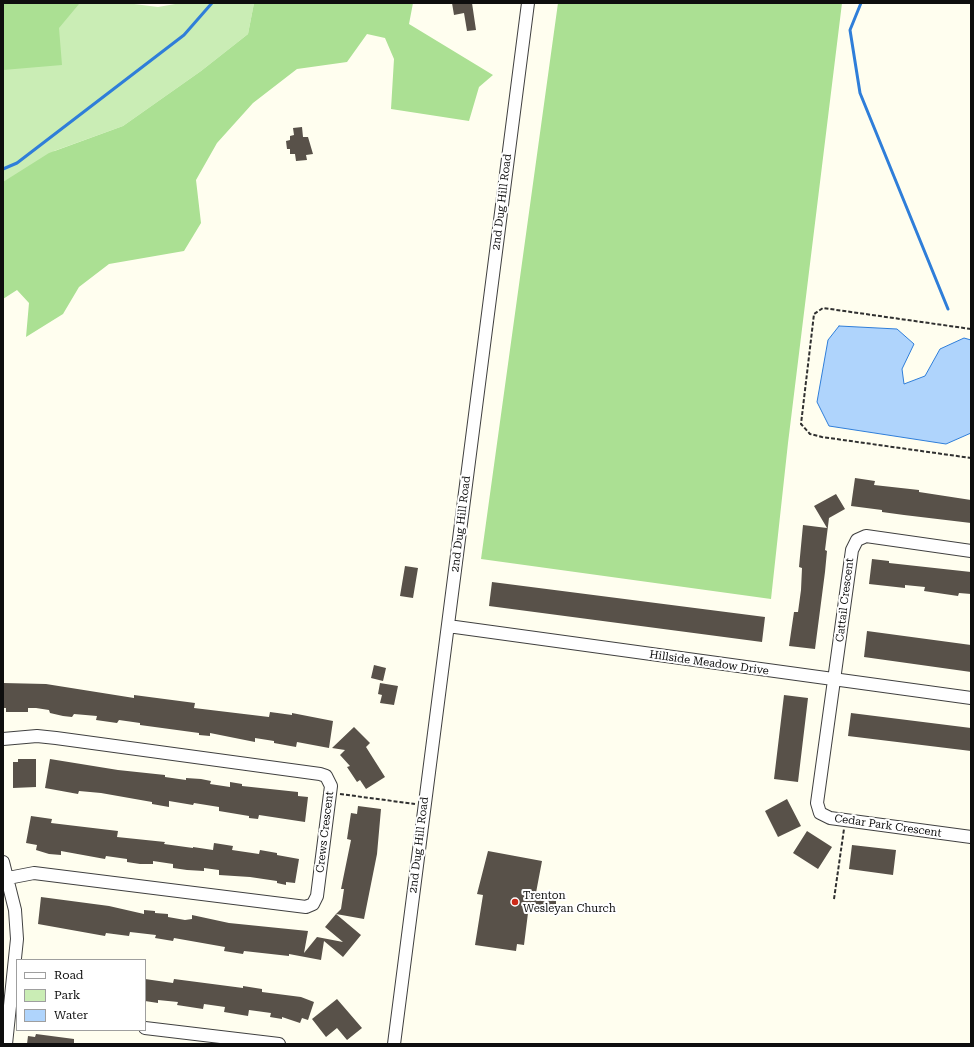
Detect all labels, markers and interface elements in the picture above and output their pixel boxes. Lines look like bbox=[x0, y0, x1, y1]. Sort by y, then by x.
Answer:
street label: 2nd Dug Hill Road bbox=[490, 153, 514, 251]
street label: 2nd Dug Hill Road bbox=[449, 475, 473, 573]
street label: Cattail Crescent bbox=[833, 557, 857, 643]
street label: Hillside Meadow Drive bbox=[648, 648, 770, 678]
street label: Crews Crescent bbox=[313, 790, 337, 874]
street label: 2nd Dug Hill Road bbox=[407, 796, 431, 894]
street label: Cedar Park Crescent bbox=[833, 812, 943, 840]
place label: Trenton Wesleyan Church bbox=[523, 889, 616, 915]
marker: Trenton Wesleyan Church bbox=[510, 897, 520, 907]
legend bbox=[16, 959, 146, 1031]
text: Road bbox=[54, 968, 83, 982]
text: Park bbox=[54, 988, 80, 1002]
text: Water bbox=[54, 1008, 88, 1022]

